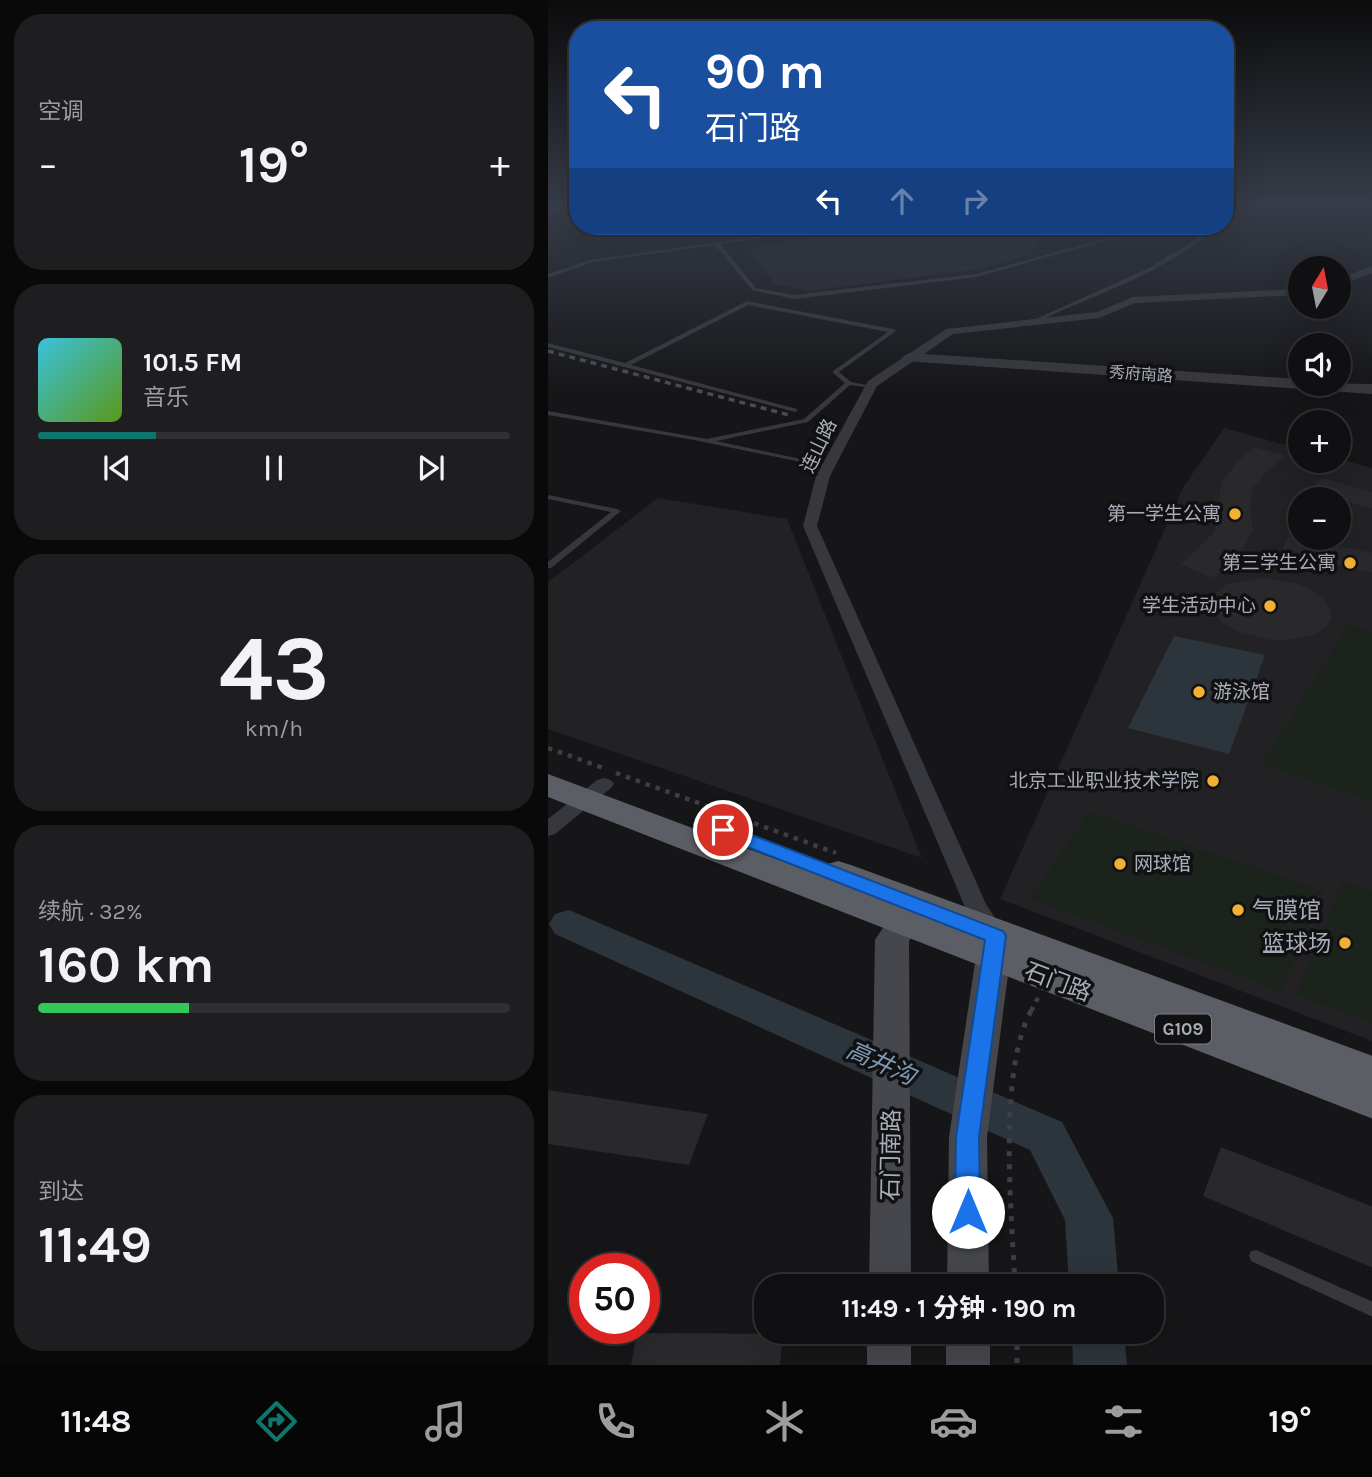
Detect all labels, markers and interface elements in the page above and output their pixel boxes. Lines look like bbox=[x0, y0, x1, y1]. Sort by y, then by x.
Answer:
text: 90 m bbox=[705, 43, 825, 100]
icon: left bbox=[590, 49, 681, 140]
text: 空调 bbox=[38, 98, 84, 125]
text: 石门路 bbox=[705, 110, 801, 147]
text: 19° bbox=[239, 134, 309, 195]
text: − bbox=[38, 142, 58, 187]
text: + bbox=[490, 142, 510, 187]
icon: left bbox=[810, 182, 848, 220]
icon: ahead bbox=[883, 182, 921, 220]
icon: right bbox=[956, 182, 994, 220]
north arrow bbox=[1288, 256, 1351, 318]
map controls bbox=[1288, 256, 1351, 550]
button: sound bbox=[1288, 333, 1351, 396]
text: 101.5 FM bbox=[143, 347, 242, 378]
street label: 秀府南路 bbox=[1108, 362, 1174, 386]
text: 音乐 bbox=[143, 384, 189, 411]
button: + bbox=[1288, 410, 1351, 473]
street label: 连山路 bbox=[797, 416, 841, 476]
icon: previous bbox=[98, 449, 136, 487]
icon: pause bbox=[255, 449, 293, 487]
icon: next bbox=[412, 449, 450, 487]
button: − bbox=[1288, 487, 1351, 550]
place label: 第一学生公寓 bbox=[1107, 503, 1221, 525]
marker: 第一学生公寓 bbox=[1227, 506, 1243, 522]
place label: 第三学生公寓 bbox=[1222, 552, 1336, 574]
marker: 第三学生公寓 bbox=[1342, 555, 1358, 571]
place label: 学生活动中心 bbox=[1142, 595, 1256, 617]
marker: 学生活动中心 bbox=[1262, 598, 1278, 614]
text: 43 bbox=[219, 616, 329, 722]
place label: 游泳馆 bbox=[1213, 681, 1270, 703]
marker: 游泳馆 bbox=[1191, 684, 1207, 700]
text: km/h bbox=[245, 715, 303, 742]
place label: 北京工业职业技术学院 bbox=[1009, 770, 1199, 792]
marker: 北京工业职业技术学院 bbox=[1205, 773, 1221, 789]
pin bbox=[693, 800, 753, 860]
icon: arrive bbox=[704, 811, 742, 849]
place label: 网球馆 bbox=[1134, 853, 1191, 875]
marker: 网球馆 bbox=[1112, 856, 1128, 872]
place label: 气膜馆 bbox=[1252, 897, 1321, 924]
text: 续航 · 32% bbox=[38, 898, 143, 925]
marker: 气膜馆 bbox=[1230, 902, 1246, 918]
place label: 篮球场 bbox=[1262, 930, 1331, 957]
text: 160 km bbox=[38, 934, 214, 995]
marker: 篮球场 bbox=[1337, 935, 1353, 951]
street label: 石门路 bbox=[1021, 957, 1095, 1007]
road number: G109 bbox=[1155, 1014, 1211, 1044]
water label: 高井沟 bbox=[842, 1036, 922, 1092]
street label: 石门南路 bbox=[877, 1109, 905, 1201]
position arrow bbox=[931, 1175, 1005, 1249]
text: 到达 bbox=[38, 1178, 84, 1205]
text: 11:49 bbox=[38, 1214, 152, 1275]
speed limit sign: 50 bbox=[569, 1253, 660, 1344]
text: 11:49 · 1 分钟 · 190 m bbox=[841, 1293, 1077, 1324]
icon: directions bbox=[252, 1397, 301, 1446]
icon: music bbox=[421, 1397, 470, 1446]
icon: phone bbox=[591, 1397, 640, 1446]
icon: climate bbox=[760, 1397, 809, 1446]
icon: car bbox=[929, 1397, 978, 1446]
icon: filters bbox=[1099, 1397, 1148, 1446]
text: 11:48 bbox=[60, 1403, 131, 1440]
text: 19° bbox=[1268, 1403, 1312, 1440]

